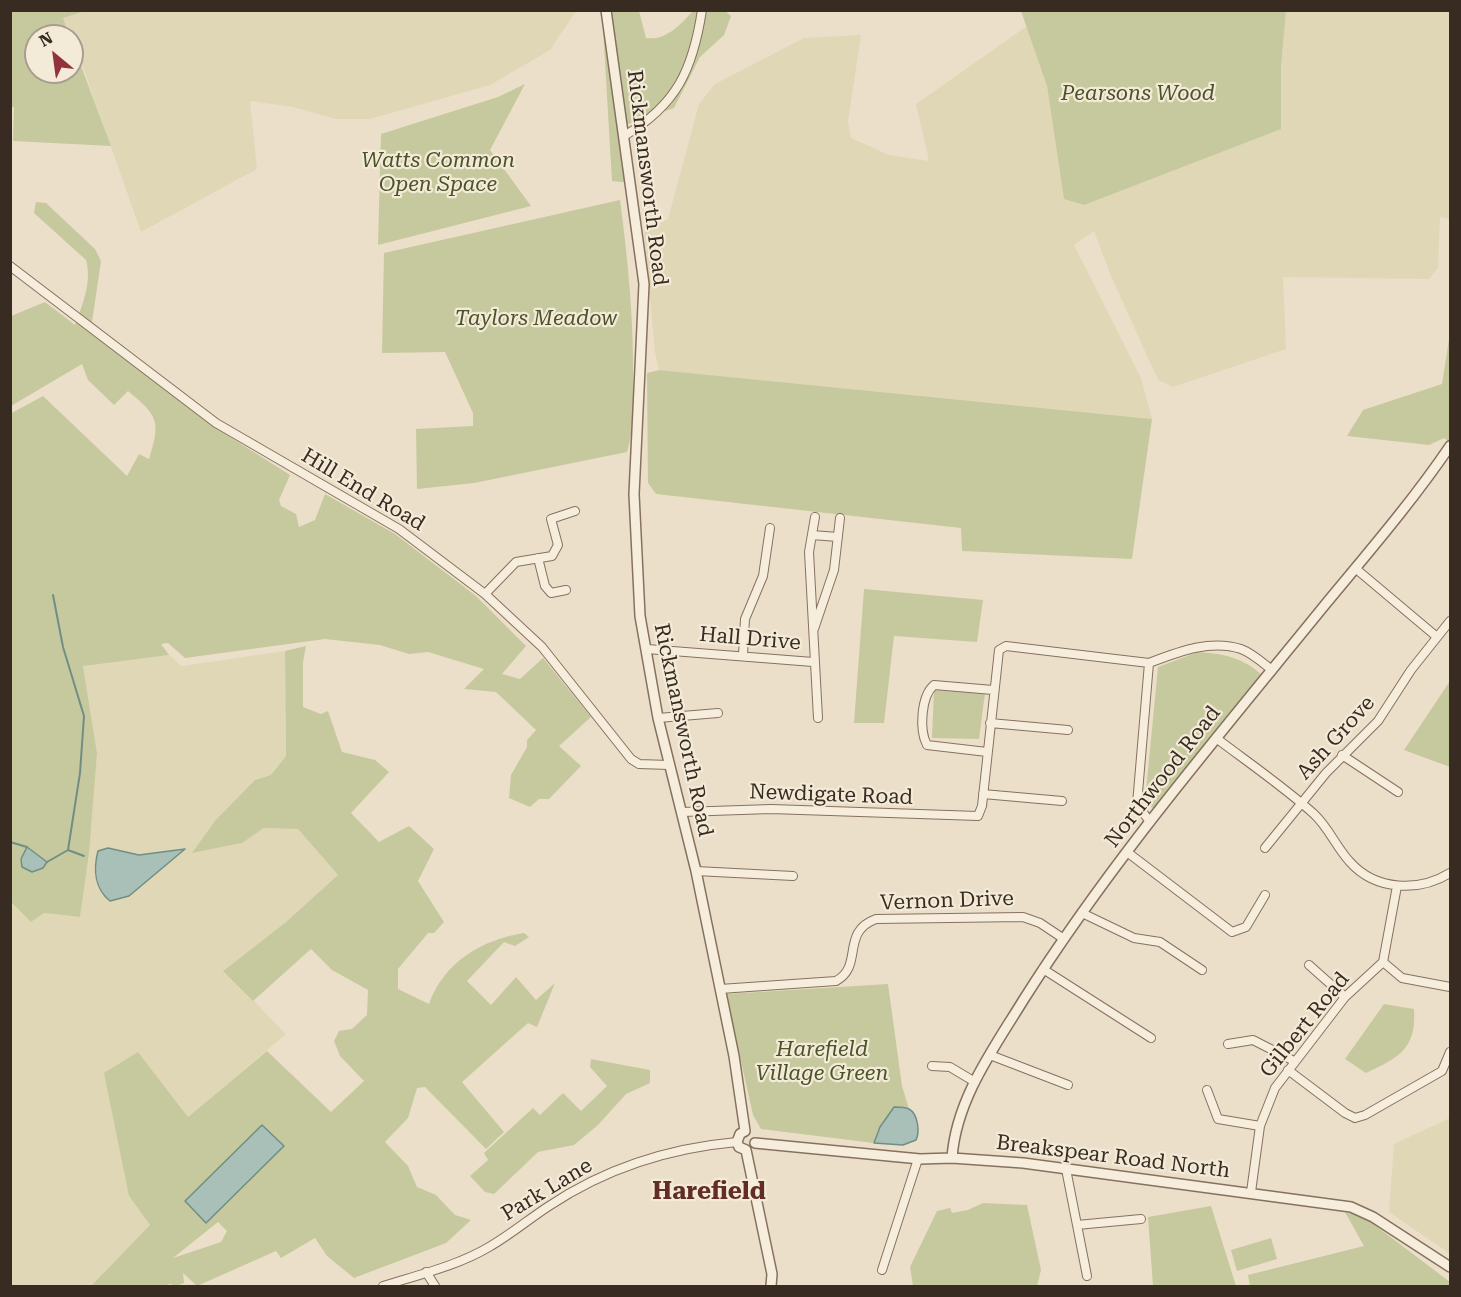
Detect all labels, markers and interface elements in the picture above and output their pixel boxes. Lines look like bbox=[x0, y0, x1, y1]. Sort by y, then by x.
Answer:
north arrow bbox=[24, 24, 84, 84]
text: N bbox=[36, 28, 56, 51]
street label: Rickmansworth Road bbox=[621, 69, 673, 287]
park label: Pearsons Wood bbox=[1061, 81, 1215, 107]
park label: Watts Common Open Space bbox=[361, 148, 515, 198]
park label: Taylors Meadow bbox=[455, 306, 617, 332]
street label: Hill End Road bbox=[297, 443, 429, 537]
street label: Rickmansworth Road bbox=[648, 621, 718, 839]
street label: Hall Drive bbox=[698, 622, 802, 656]
street label: Ash Grove bbox=[1292, 691, 1380, 785]
street label: Northwood Road bbox=[1100, 701, 1226, 853]
street label: Newdigate Road bbox=[749, 780, 913, 810]
street label: Vernon Drive bbox=[880, 886, 1014, 916]
street label: Gilbert Road bbox=[1255, 967, 1355, 1083]
park label: Harefield Village Green bbox=[756, 1037, 888, 1087]
street label: Breakspear Road North bbox=[995, 1130, 1231, 1184]
street label: Park Lane bbox=[497, 1153, 597, 1227]
district label: Harefield bbox=[652, 1178, 766, 1206]

